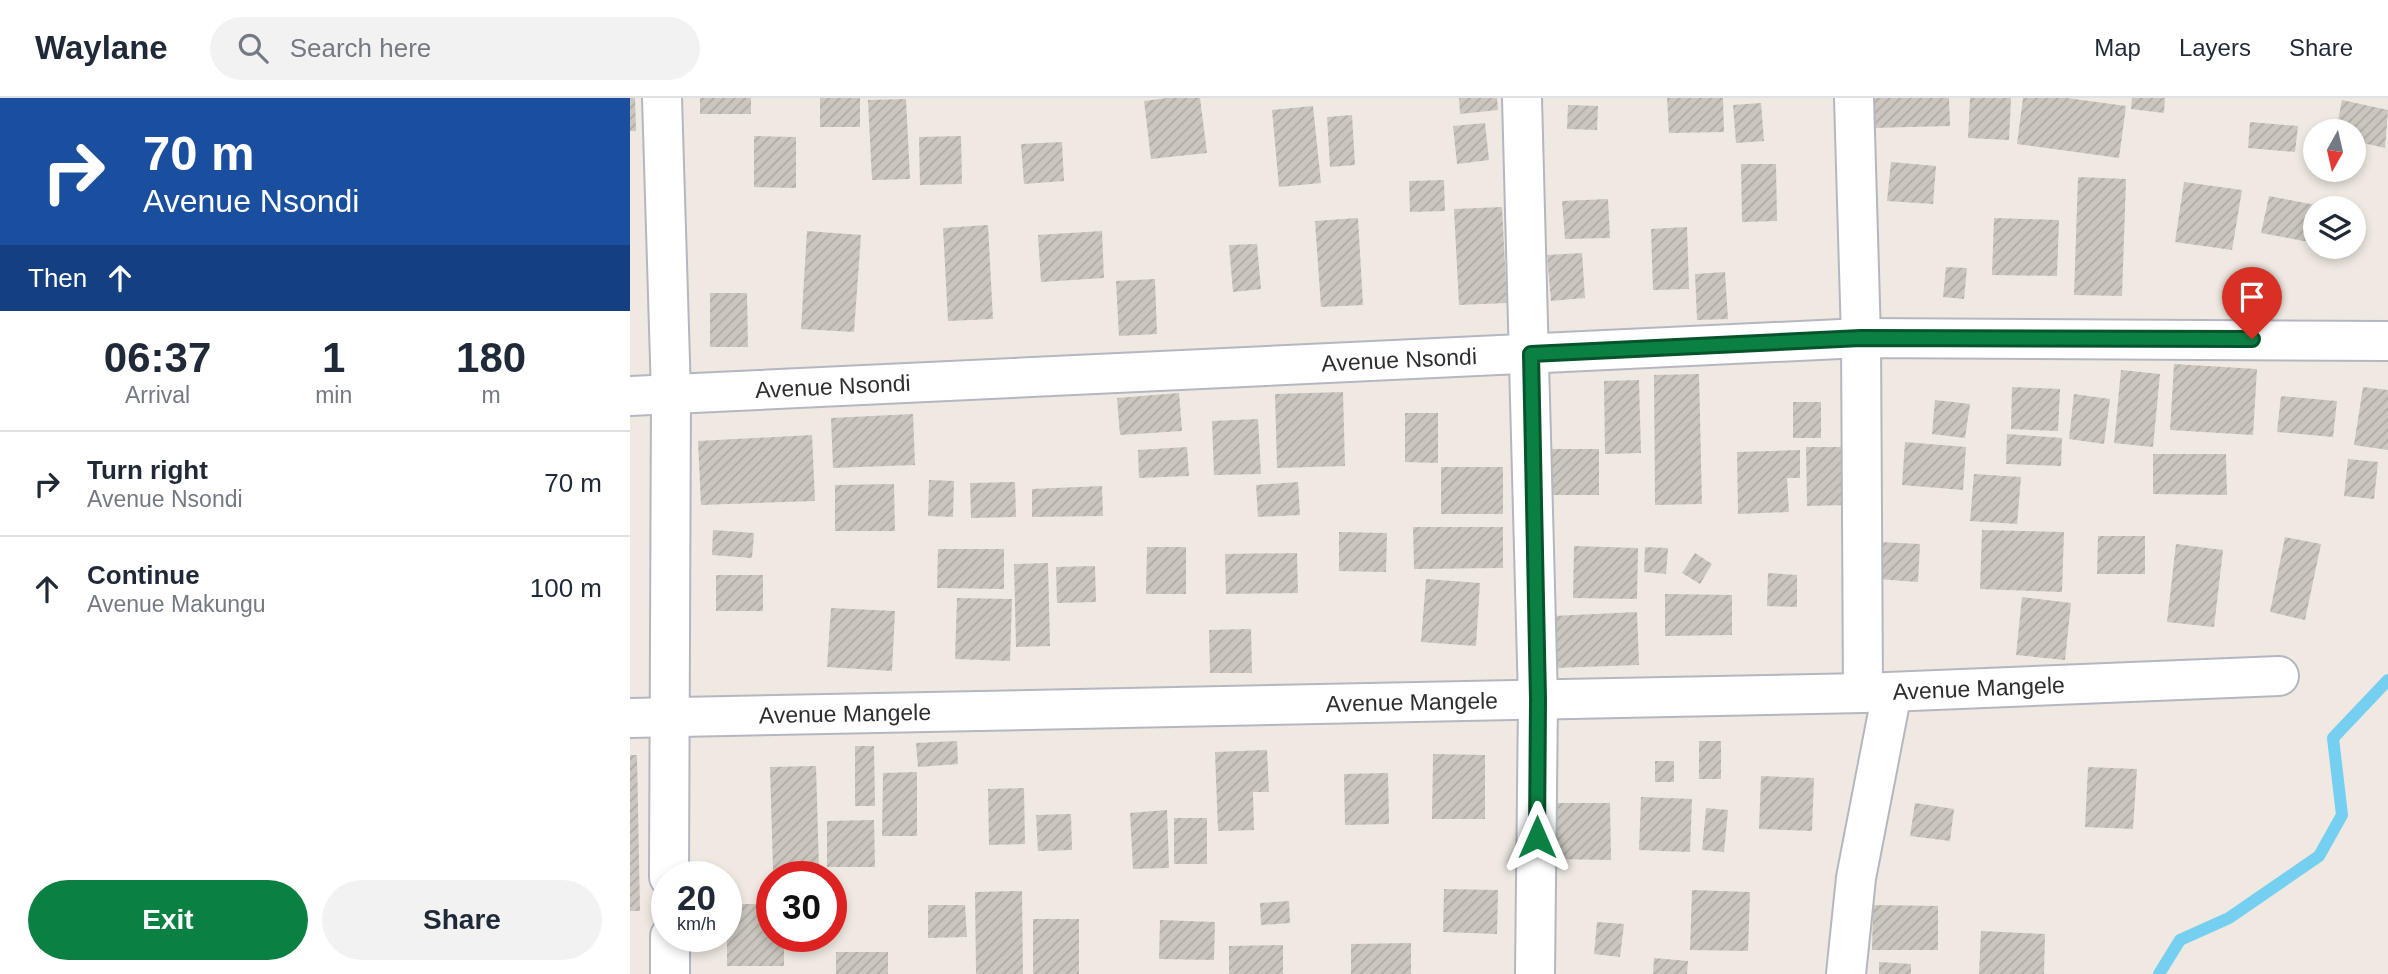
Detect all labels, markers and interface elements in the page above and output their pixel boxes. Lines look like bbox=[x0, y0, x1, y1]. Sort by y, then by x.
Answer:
search box bbox=[210, 17, 700, 80]
text: Waylane bbox=[35, 29, 168, 66]
icon: search bbox=[234, 29, 272, 67]
text: Search here bbox=[290, 33, 431, 63]
text: Map bbox=[2094, 34, 2141, 61]
text: Layers bbox=[2179, 34, 2251, 61]
text: Share bbox=[2289, 34, 2353, 61]
north arrow bbox=[2303, 119, 2366, 182]
map controls bbox=[2303, 119, 2366, 259]
icon: right bbox=[28, 126, 119, 217]
text: 70 m bbox=[143, 126, 255, 180]
text: Avenue Nsondi bbox=[143, 183, 359, 219]
button: layers bbox=[2303, 196, 2366, 259]
icon: ahead bbox=[101, 259, 139, 297]
text: Then bbox=[28, 263, 87, 293]
pin bbox=[2222, 267, 2282, 339]
icon: arrive bbox=[2233, 278, 2271, 316]
text: 06:37 bbox=[104, 334, 211, 381]
text: 1 bbox=[322, 334, 345, 381]
text: 180 bbox=[456, 334, 526, 381]
street label: Avenue Nsondi bbox=[1321, 343, 1478, 376]
street label: Avenue Nsondi bbox=[754, 370, 911, 403]
text: Arrival bbox=[125, 382, 190, 408]
text: min bbox=[315, 382, 352, 408]
text: m bbox=[482, 382, 501, 408]
text: Turn right bbox=[87, 455, 208, 485]
icon: right bbox=[28, 465, 66, 503]
text: 70 m bbox=[544, 468, 602, 498]
text: Avenue Nsondi bbox=[87, 486, 243, 512]
text: Continue bbox=[87, 560, 200, 590]
icon: ahead bbox=[28, 570, 66, 608]
text: 100 m bbox=[530, 573, 602, 603]
text: Avenue Makungu bbox=[87, 591, 266, 617]
street label: Avenue Mangele bbox=[1892, 672, 2065, 705]
street label: Avenue Mangele bbox=[1325, 687, 1498, 717]
street label: Avenue Mangele bbox=[759, 699, 931, 728]
position arrow bbox=[1500, 800, 1574, 874]
speed limit sign: 30 bbox=[756, 861, 847, 952]
text: 20 bbox=[677, 878, 716, 917]
button: Exit bbox=[28, 880, 308, 960]
button: Share bbox=[322, 880, 602, 960]
text: km/h bbox=[677, 914, 716, 934]

